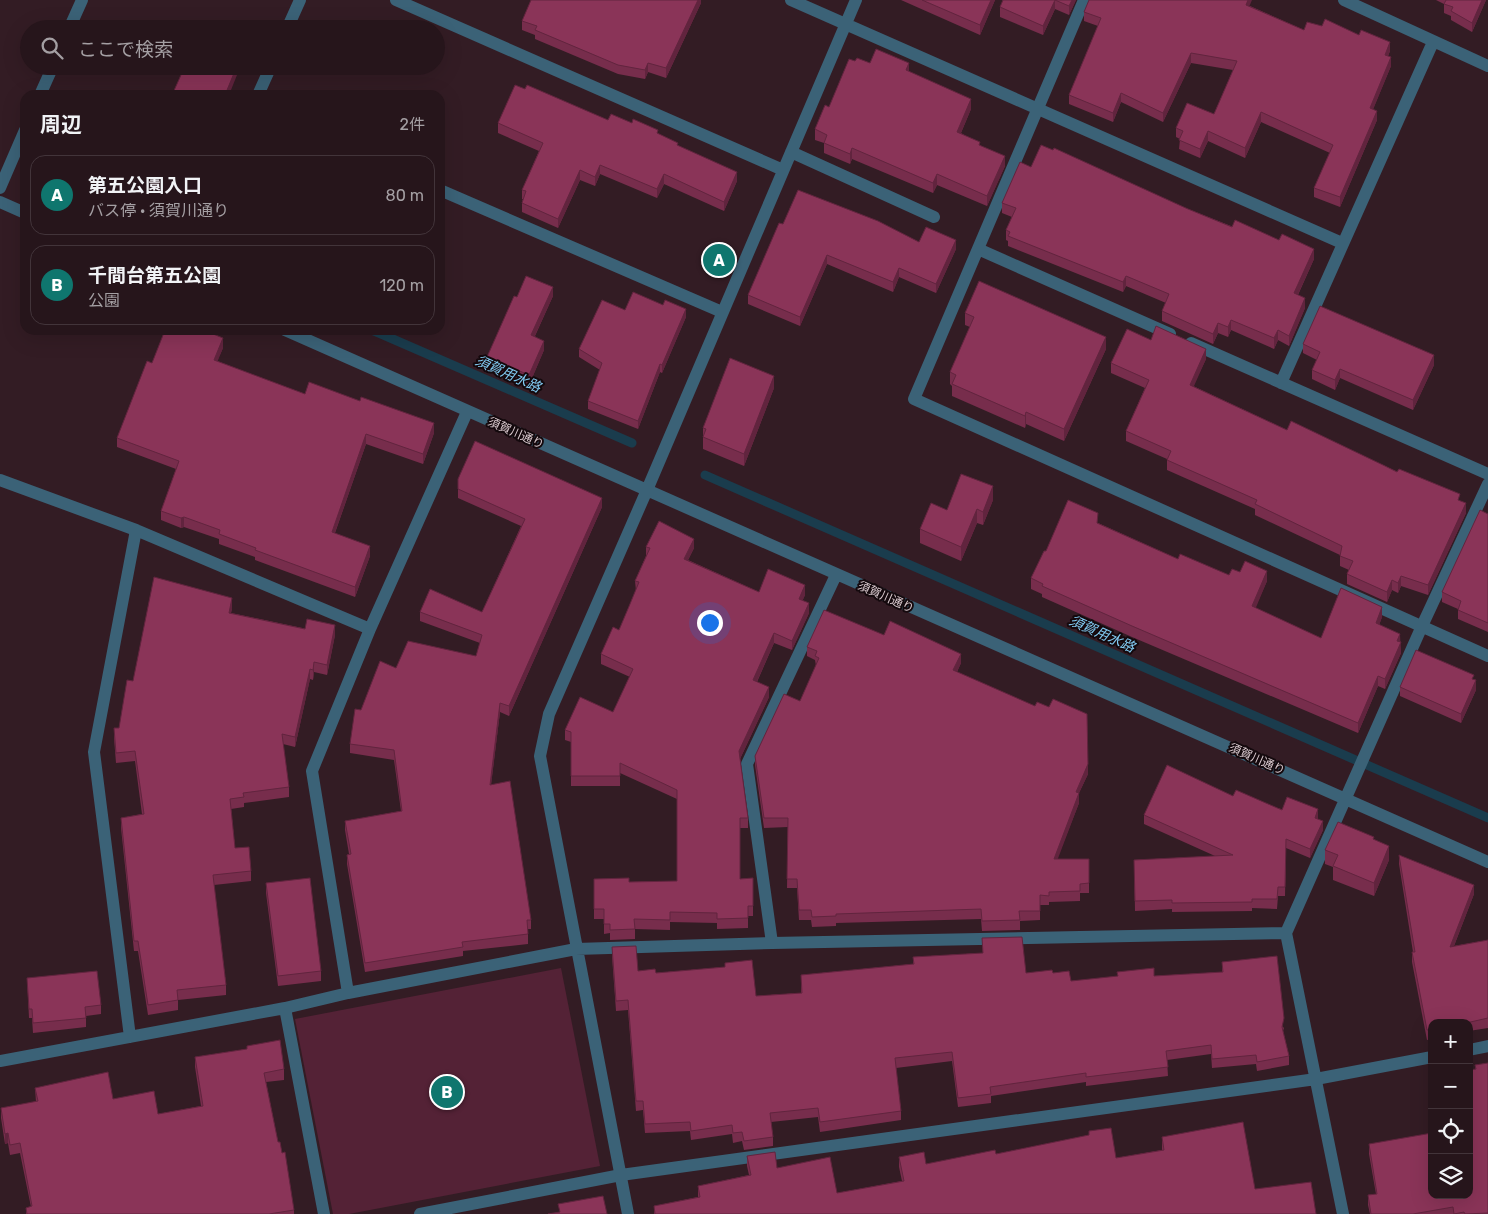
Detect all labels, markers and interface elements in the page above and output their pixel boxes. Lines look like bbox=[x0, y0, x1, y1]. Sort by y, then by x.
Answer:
search box bbox=[20, 20, 445, 75]
icon: search bbox=[38, 34, 66, 62]
text: ここで検索 bbox=[78, 38, 173, 61]
text: 周辺 bbox=[40, 112, 82, 137]
text: 2件 bbox=[400, 115, 425, 134]
text: 第五公園入口 bbox=[88, 174, 202, 197]
text: A bbox=[51, 186, 63, 205]
text: 80 m bbox=[386, 186, 424, 205]
text: バス停 · 須賀川通り bbox=[88, 201, 229, 220]
pin: A bbox=[703, 241, 735, 279]
text: 千間台第五公園 bbox=[88, 264, 221, 287]
text: B bbox=[51, 276, 63, 295]
text: 120 m bbox=[379, 276, 424, 295]
text: 公園 bbox=[88, 291, 120, 310]
water label: 須賀用水路 bbox=[473, 352, 544, 396]
street label: 須賀川通り bbox=[486, 414, 546, 452]
street label: 須賀川通り bbox=[856, 578, 916, 616]
your location bbox=[697, 610, 723, 636]
water label: 須賀用水路 bbox=[1067, 612, 1138, 656]
street label: 須賀川通り bbox=[1227, 740, 1287, 778]
map controls bbox=[1428, 1019, 1473, 1199]
button: + bbox=[1428, 1019, 1473, 1064]
button: − bbox=[1428, 1064, 1473, 1109]
pin: B bbox=[431, 1073, 463, 1111]
button: locate bbox=[1428, 1109, 1473, 1154]
button: layers bbox=[1428, 1154, 1473, 1199]

